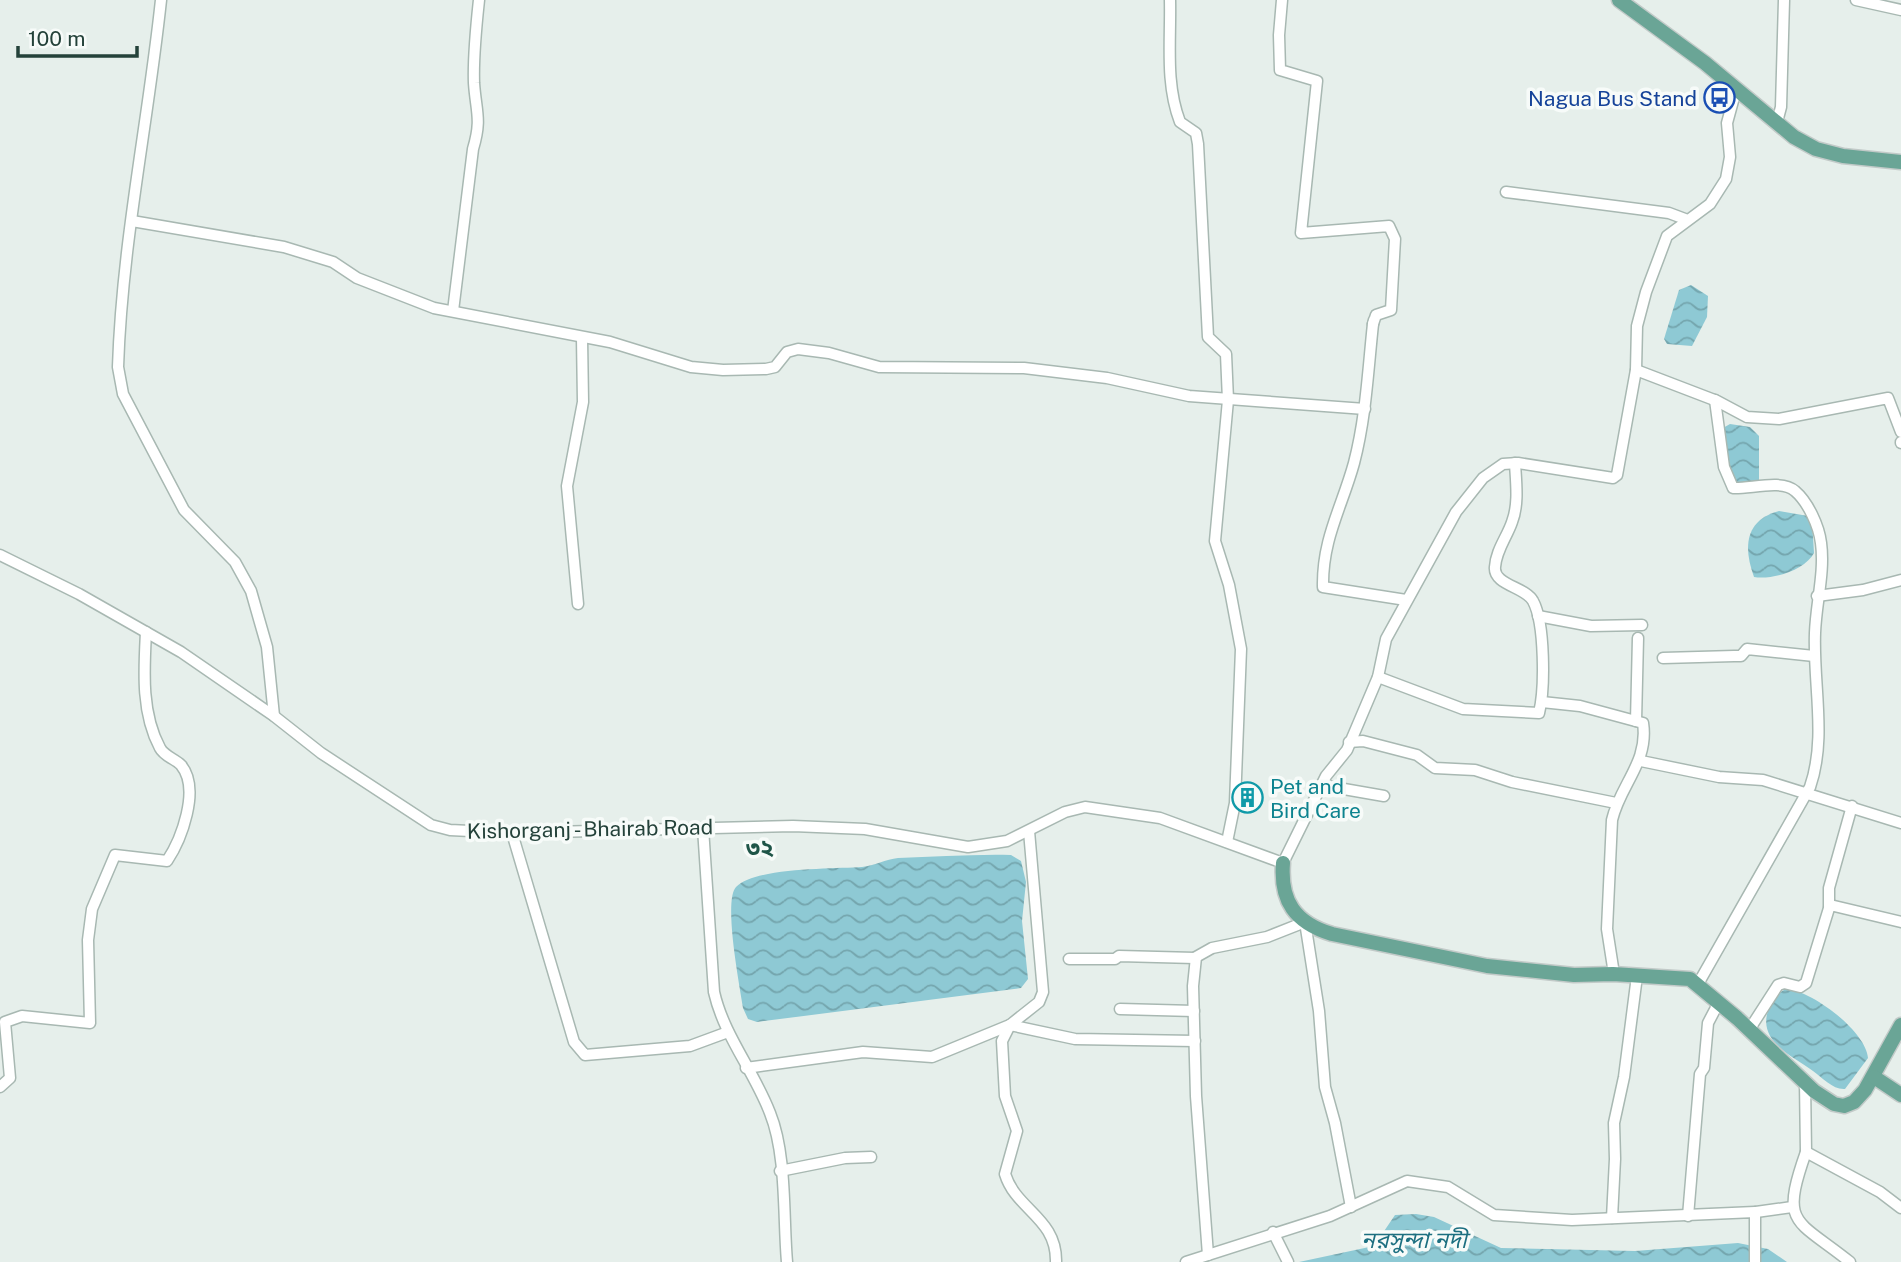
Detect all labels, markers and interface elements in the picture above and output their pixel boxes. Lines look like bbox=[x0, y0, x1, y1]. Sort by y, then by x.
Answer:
scale bar bbox=[18, 14, 136, 58]
text: 100 m bbox=[28, 26, 85, 51]
bus stop icon: Nagua Bus Stand bbox=[1703, 81, 1737, 115]
place label: Nagua Bus Stand bbox=[1528, 86, 1697, 111]
place label: Pet and Bird Care bbox=[1270, 774, 1361, 823]
building icon: Pet and Bird Care bbox=[1230, 781, 1264, 815]
street label: Kishorganj - Bhairab Road bbox=[467, 814, 713, 844]
district label: ৩২ bbox=[746, 834, 774, 861]
water label: নরসুন্দা নদী bbox=[1361, 1226, 1471, 1254]

